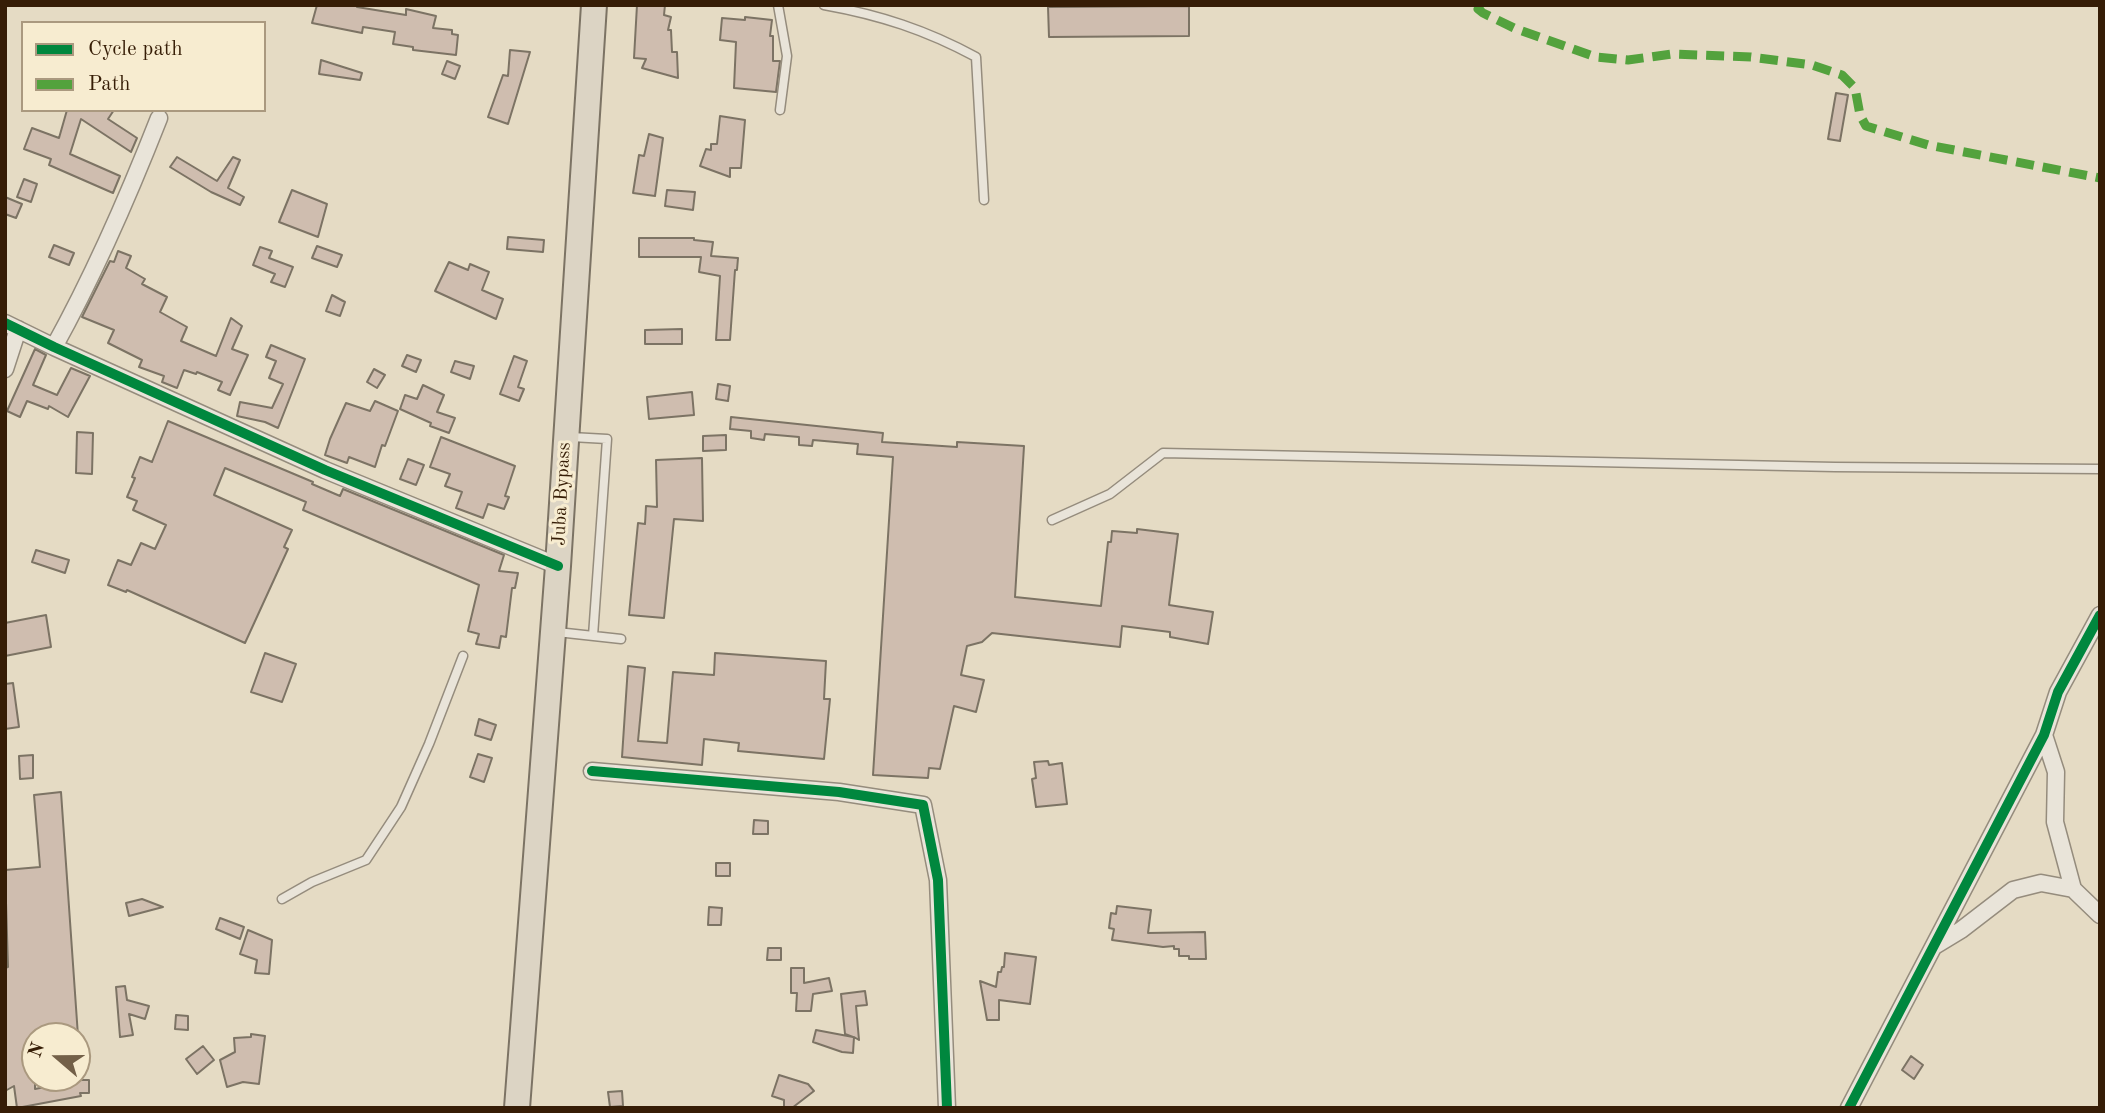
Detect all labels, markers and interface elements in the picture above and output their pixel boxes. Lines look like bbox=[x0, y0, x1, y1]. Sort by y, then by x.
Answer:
legend bbox=[21, 21, 266, 112]
text: Cycle path bbox=[88, 39, 183, 60]
text: Path bbox=[88, 74, 131, 95]
street label: Juba Bypass bbox=[548, 442, 576, 546]
north arrow bbox=[21, 1022, 91, 1092]
text: N bbox=[26, 1040, 49, 1060]

